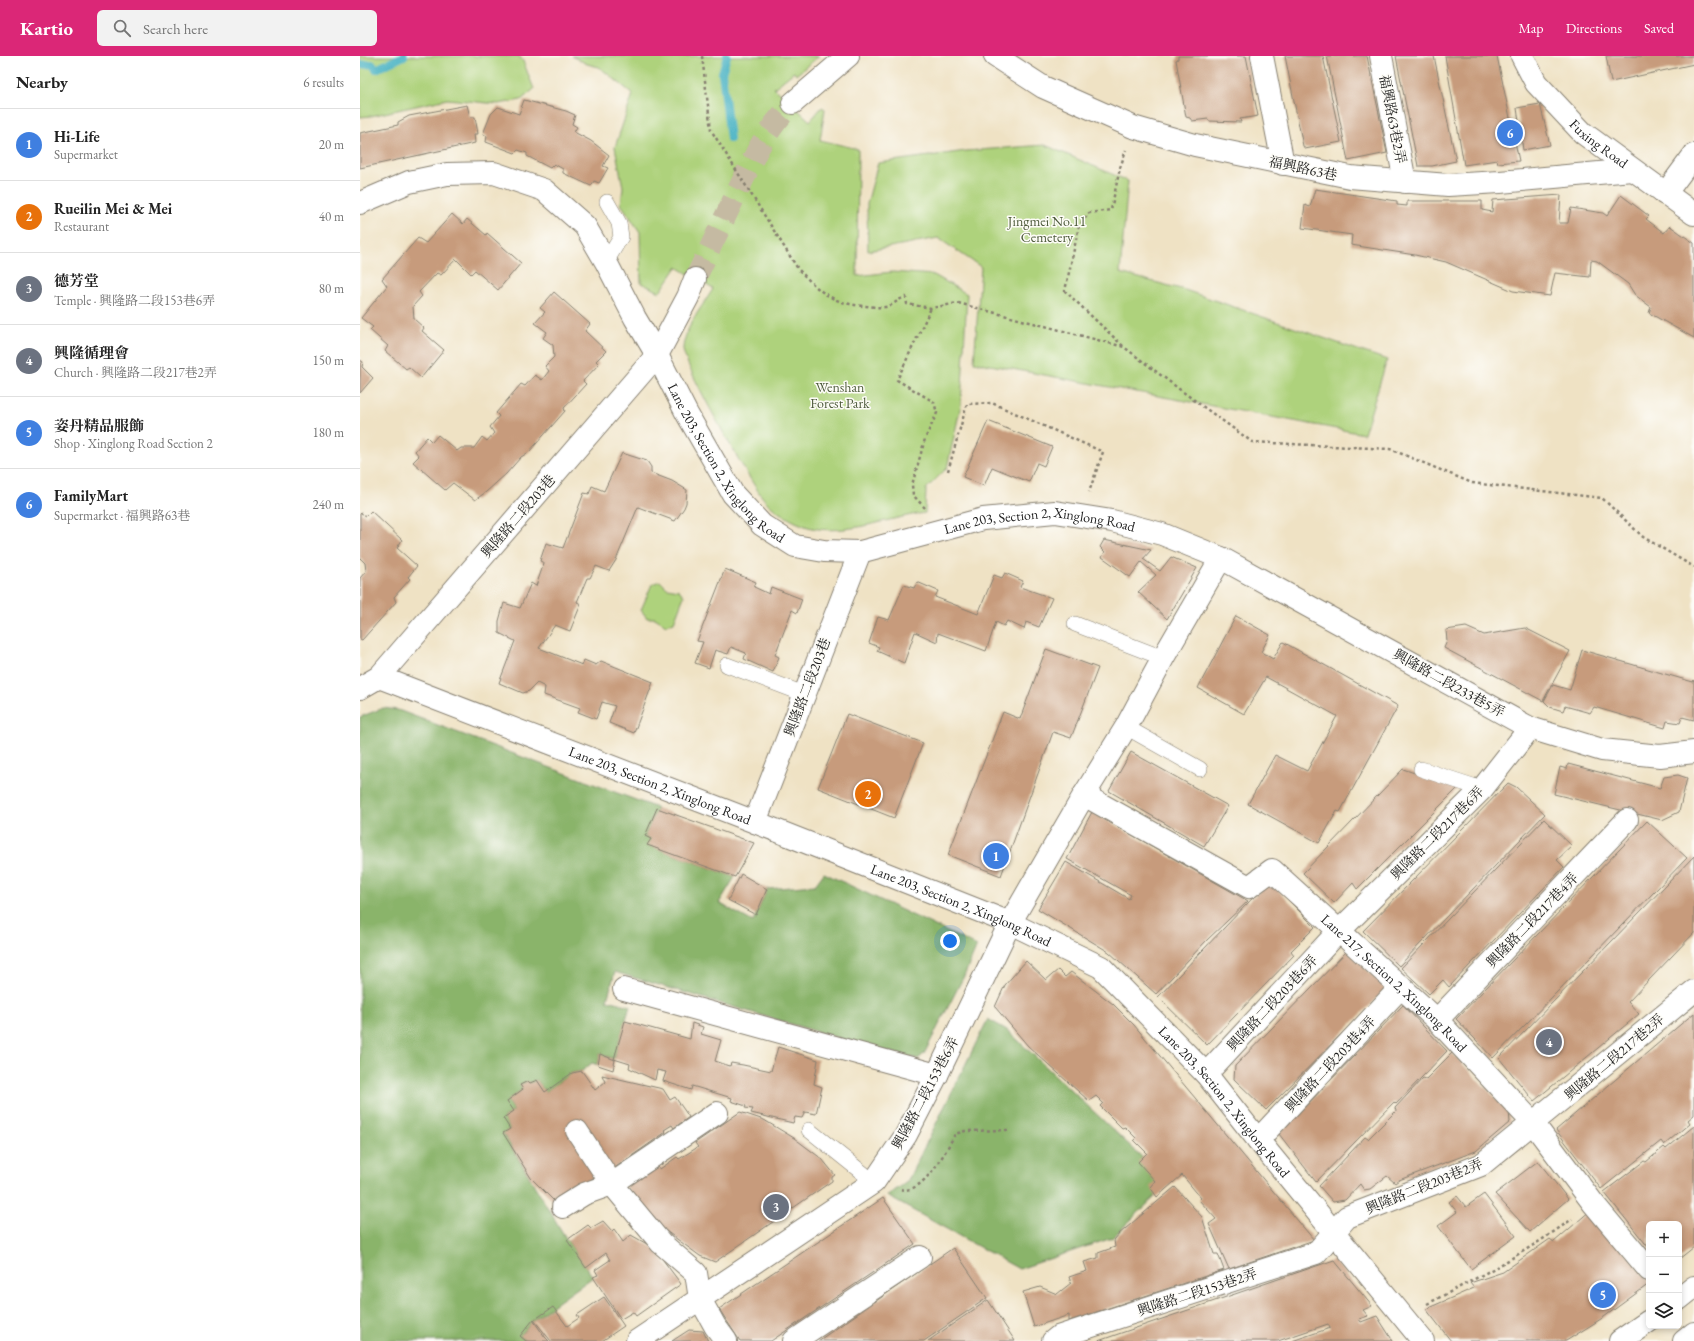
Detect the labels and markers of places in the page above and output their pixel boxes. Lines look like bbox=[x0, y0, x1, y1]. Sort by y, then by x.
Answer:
pin: 6 bbox=[1497, 118, 1523, 148]
pin: 2 bbox=[855, 779, 881, 809]
pin: 1 bbox=[983, 841, 1009, 871]
pin: 4 bbox=[1536, 1027, 1562, 1057]
pin: 3 bbox=[763, 1192, 789, 1222]
pin: 5 bbox=[1590, 1280, 1616, 1310]

